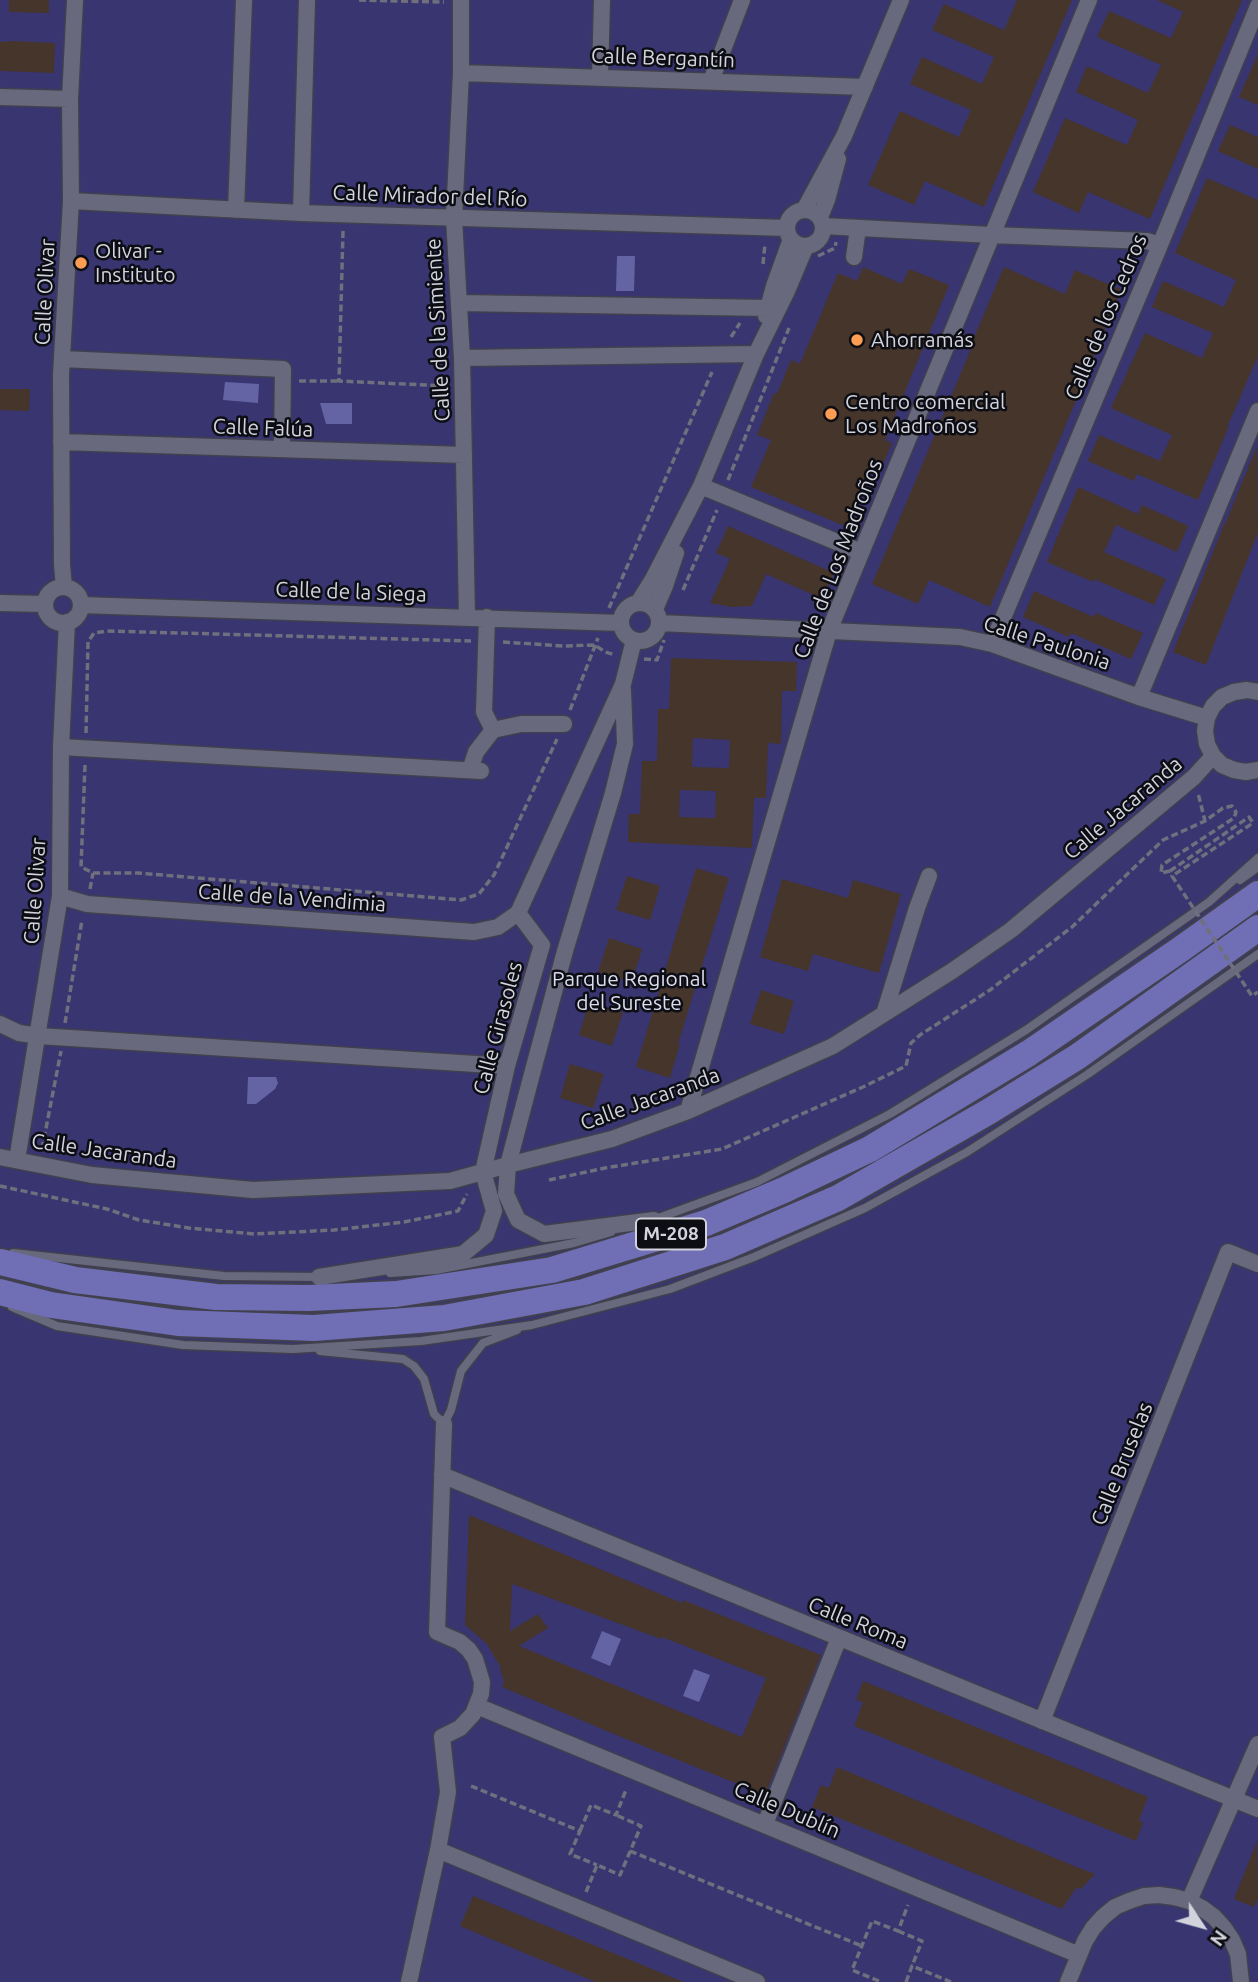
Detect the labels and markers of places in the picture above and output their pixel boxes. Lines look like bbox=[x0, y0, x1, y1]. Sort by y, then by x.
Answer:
place label: Olivar - Instituto bbox=[95, 238, 176, 288]
marker: Olivar - Instituto bbox=[73, 255, 89, 271]
place label: Ahorramás bbox=[871, 327, 974, 353]
marker: Ahorramás bbox=[849, 332, 865, 348]
place label: Centro comercial Los Madroños bbox=[845, 389, 1006, 439]
marker: Centro comercial Los Madroños bbox=[823, 406, 839, 422]

